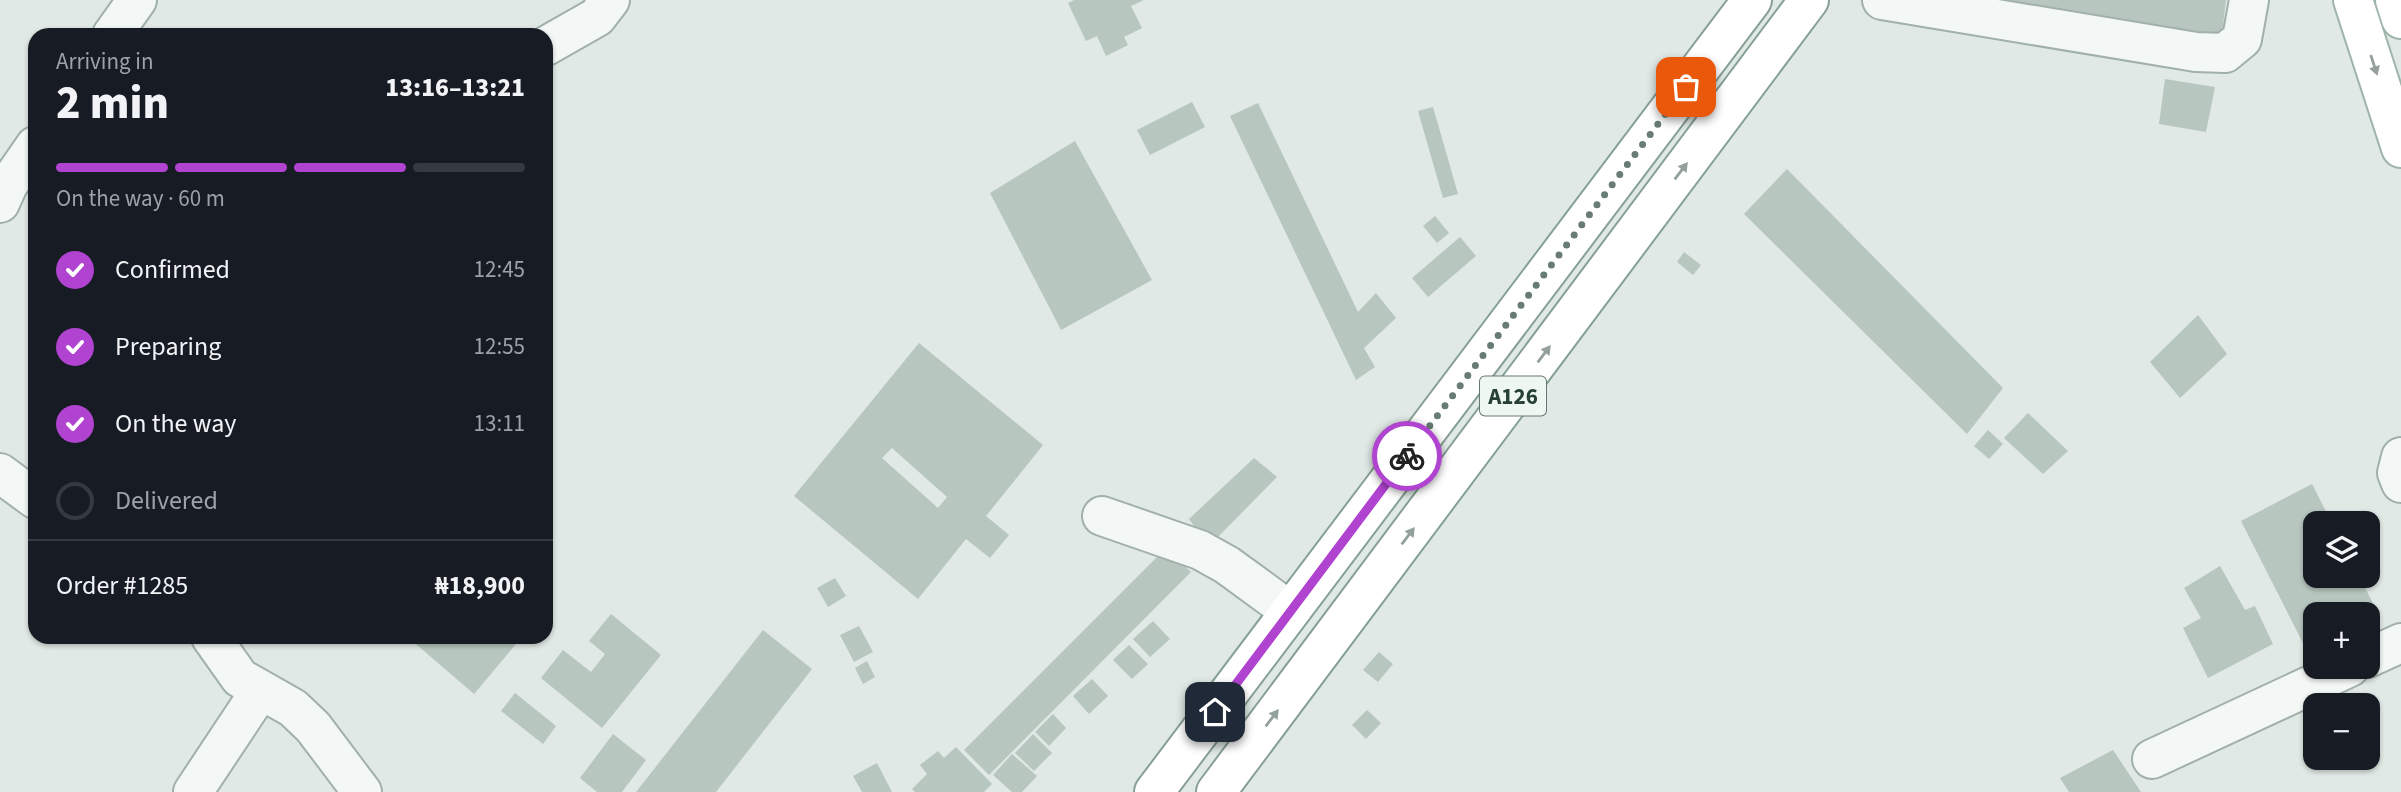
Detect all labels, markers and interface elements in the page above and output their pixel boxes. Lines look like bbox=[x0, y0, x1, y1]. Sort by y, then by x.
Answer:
text: Arriving in bbox=[56, 45, 154, 78]
one-way arrow bbox=[2369, 55, 2380, 76]
pin bbox=[1656, 57, 1716, 117]
icon: bag bbox=[1667, 68, 1705, 106]
text: 13:16–13:21 bbox=[385, 69, 525, 106]
text: 2 min bbox=[56, 71, 169, 136]
one-way arrow bbox=[1673, 163, 1688, 181]
text: On the way · 60 m bbox=[56, 182, 225, 215]
icon: check bbox=[56, 251, 94, 289]
text: Confirmed bbox=[115, 251, 230, 288]
text: 12:45 bbox=[474, 253, 525, 286]
icon: check bbox=[56, 328, 94, 366]
text: Preparing bbox=[115, 328, 221, 365]
text: 12:55 bbox=[474, 330, 525, 363]
one-way arrow bbox=[1537, 345, 1552, 363]
road number: A126 bbox=[1480, 376, 1546, 416]
icon: check bbox=[56, 405, 94, 443]
text: On the way bbox=[115, 405, 236, 442]
text: 13:11 bbox=[474, 407, 525, 440]
courier bbox=[1372, 421, 1442, 491]
icon: bike bbox=[1388, 437, 1426, 475]
text: Delivered bbox=[115, 482, 218, 519]
map controls bbox=[2303, 511, 2380, 770]
button: layers bbox=[2303, 511, 2380, 588]
one-way arrow bbox=[1401, 526, 1415, 545]
text: Order #1285 bbox=[56, 567, 188, 604]
text: ₦18,900 bbox=[435, 567, 525, 604]
button: + bbox=[2303, 602, 2380, 679]
pin bbox=[1185, 682, 1245, 742]
icon: home bbox=[1196, 693, 1234, 731]
button: − bbox=[2303, 693, 2380, 770]
one-way arrow bbox=[1264, 709, 1278, 727]

